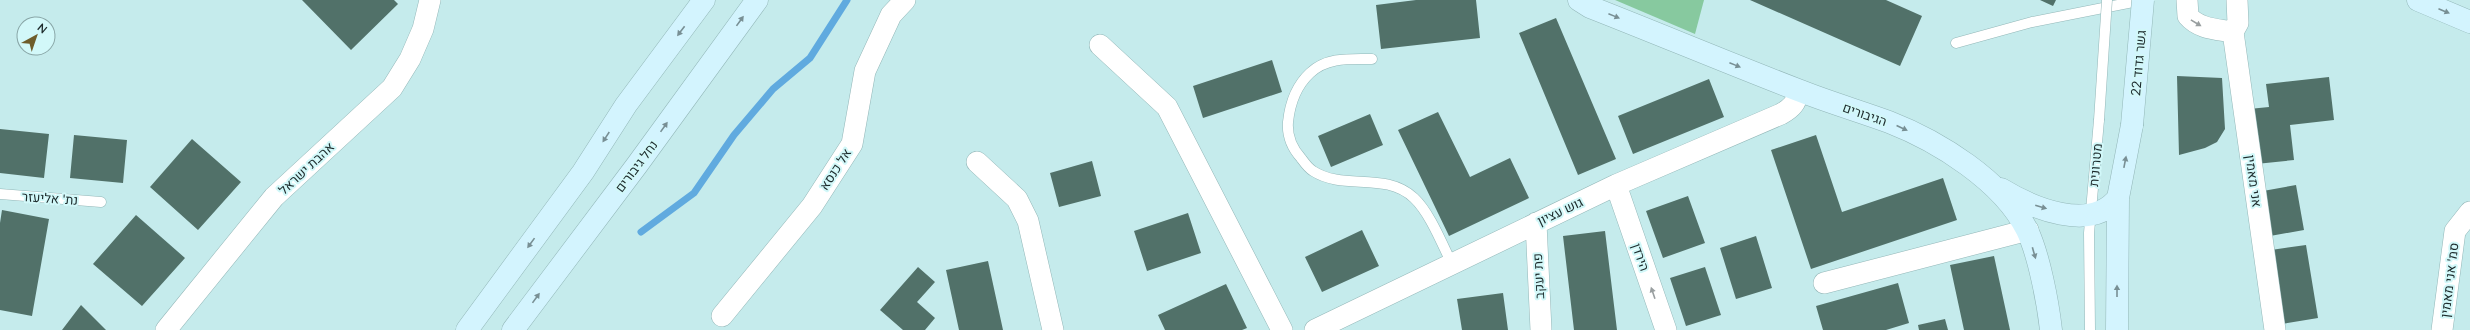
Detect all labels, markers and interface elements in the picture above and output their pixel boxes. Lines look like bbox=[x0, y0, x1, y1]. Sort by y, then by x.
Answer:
one-way arrow bbox=[2438, 8, 2449, 14]
one-way arrow bbox=[1609, 14, 1621, 20]
north arrow bbox=[16, 16, 56, 56]
one-way arrow bbox=[735, 16, 744, 27]
one-way arrow bbox=[2191, 19, 2202, 26]
text: N bbox=[35, 20, 50, 36]
one-way arrow bbox=[677, 26, 685, 37]
street label: גשר גדוד 22 bbox=[2127, 29, 2149, 97]
one-way arrow bbox=[1729, 62, 1740, 68]
street label: הגיבורים bbox=[1841, 99, 1889, 129]
one-way arrow bbox=[660, 122, 668, 132]
one-way arrow bbox=[1896, 125, 1907, 131]
one-way arrow bbox=[602, 131, 609, 143]
street label: נחל גיבורים bbox=[611, 137, 661, 195]
street label: אהבת ישראל bbox=[275, 138, 337, 198]
street label: מטרונית bbox=[2085, 143, 2105, 187]
street label: אל כנסא bbox=[816, 145, 854, 193]
street label: אני מאמין bbox=[2242, 154, 2266, 208]
one-way arrow bbox=[2122, 156, 2128, 168]
street label: נת' אליעזר bbox=[21, 188, 79, 208]
street label: גוש עציון bbox=[1535, 193, 1585, 229]
one-way arrow bbox=[2035, 204, 2047, 210]
one-way arrow bbox=[527, 238, 535, 249]
street label: הירדן bbox=[1629, 241, 1653, 273]
street label: סמ' אני מאמין bbox=[2436, 242, 2462, 318]
one-way arrow bbox=[2032, 247, 2038, 259]
street label: פת יעקב bbox=[1529, 253, 1547, 299]
one-way arrow bbox=[2114, 284, 2120, 297]
one-way arrow bbox=[1650, 287, 1656, 299]
one-way arrow bbox=[532, 293, 540, 304]

